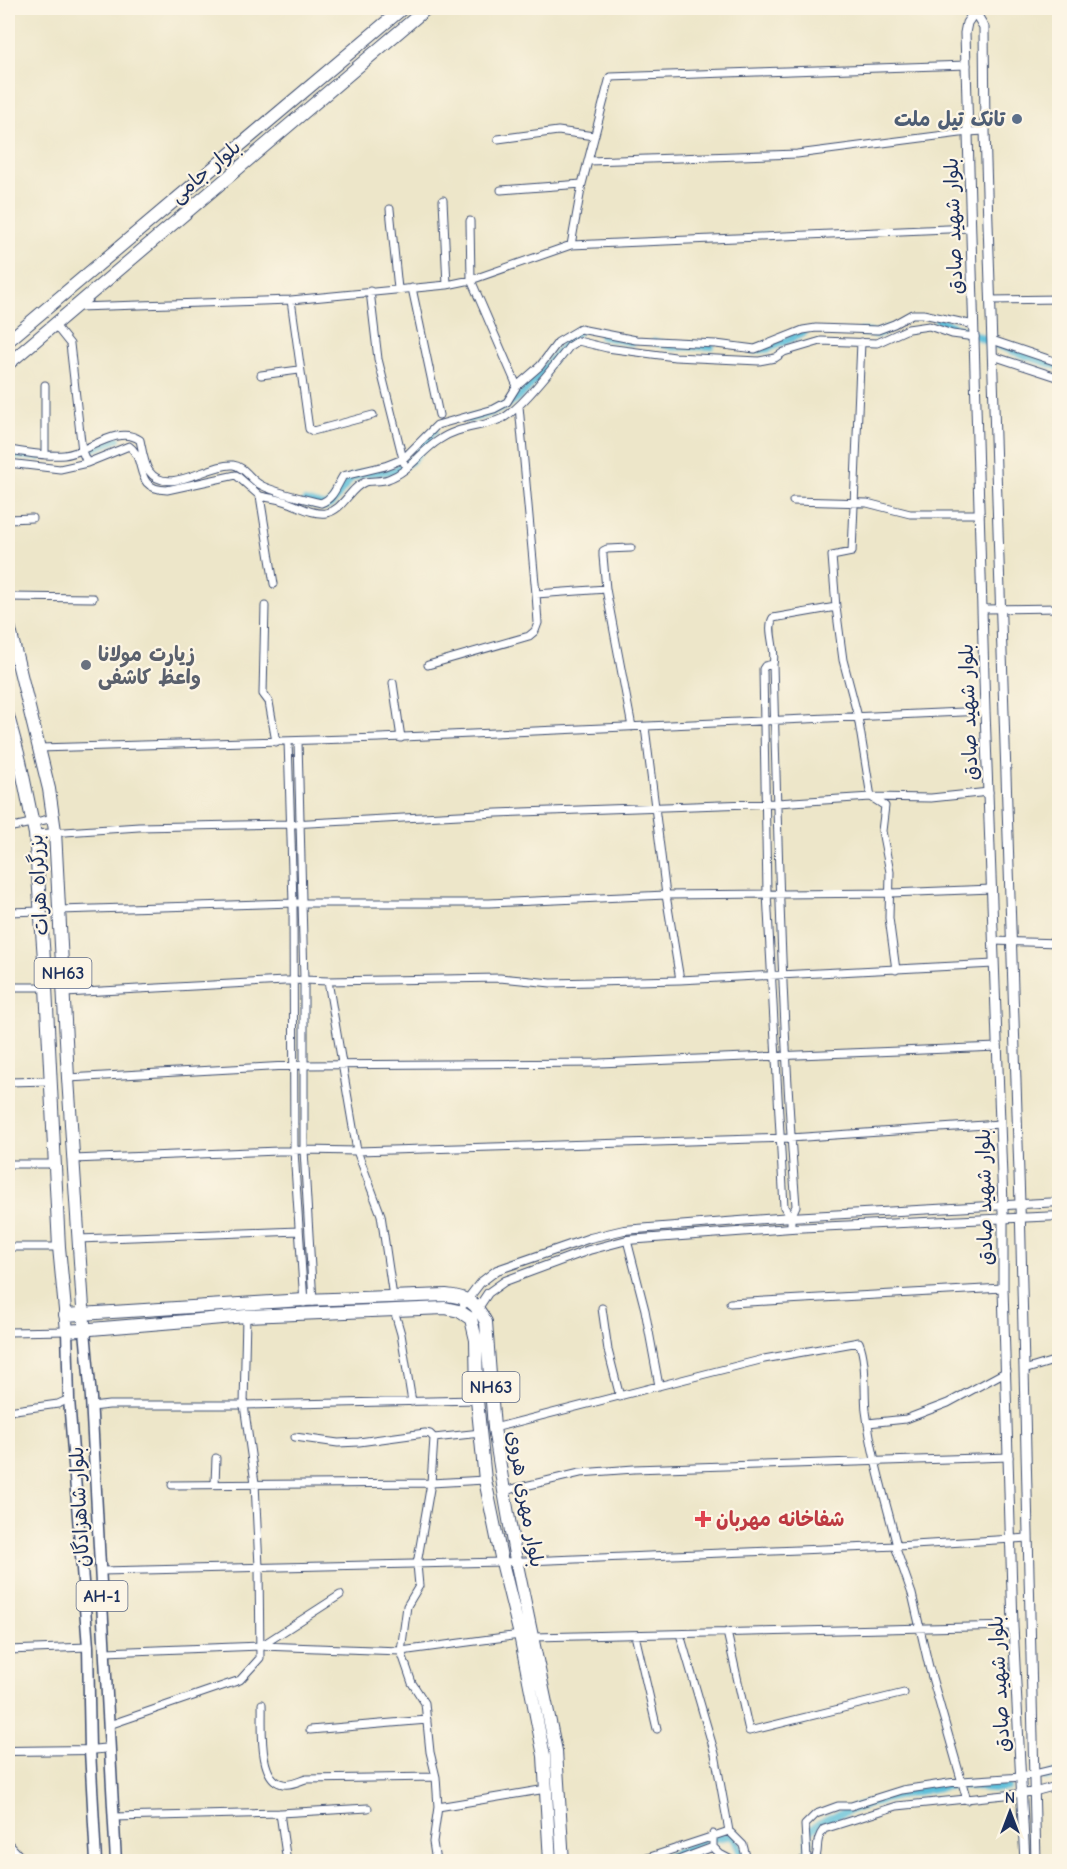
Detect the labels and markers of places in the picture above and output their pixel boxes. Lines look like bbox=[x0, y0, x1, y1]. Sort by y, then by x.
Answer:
place label: تانک تیل ملت bbox=[894, 108, 1006, 131]
marker: تانک تیل ملت bbox=[1010, 112, 1024, 126]
place label: زیارت مولانا واعظ کاشفی bbox=[98, 643, 201, 690]
marker: زیارت مولانا واعظ کاشفی bbox=[79, 658, 93, 672]
place label: شفاخانه مهربان bbox=[716, 1508, 844, 1532]
marker: شفاخانه مهربان bbox=[694, 1510, 712, 1528]

